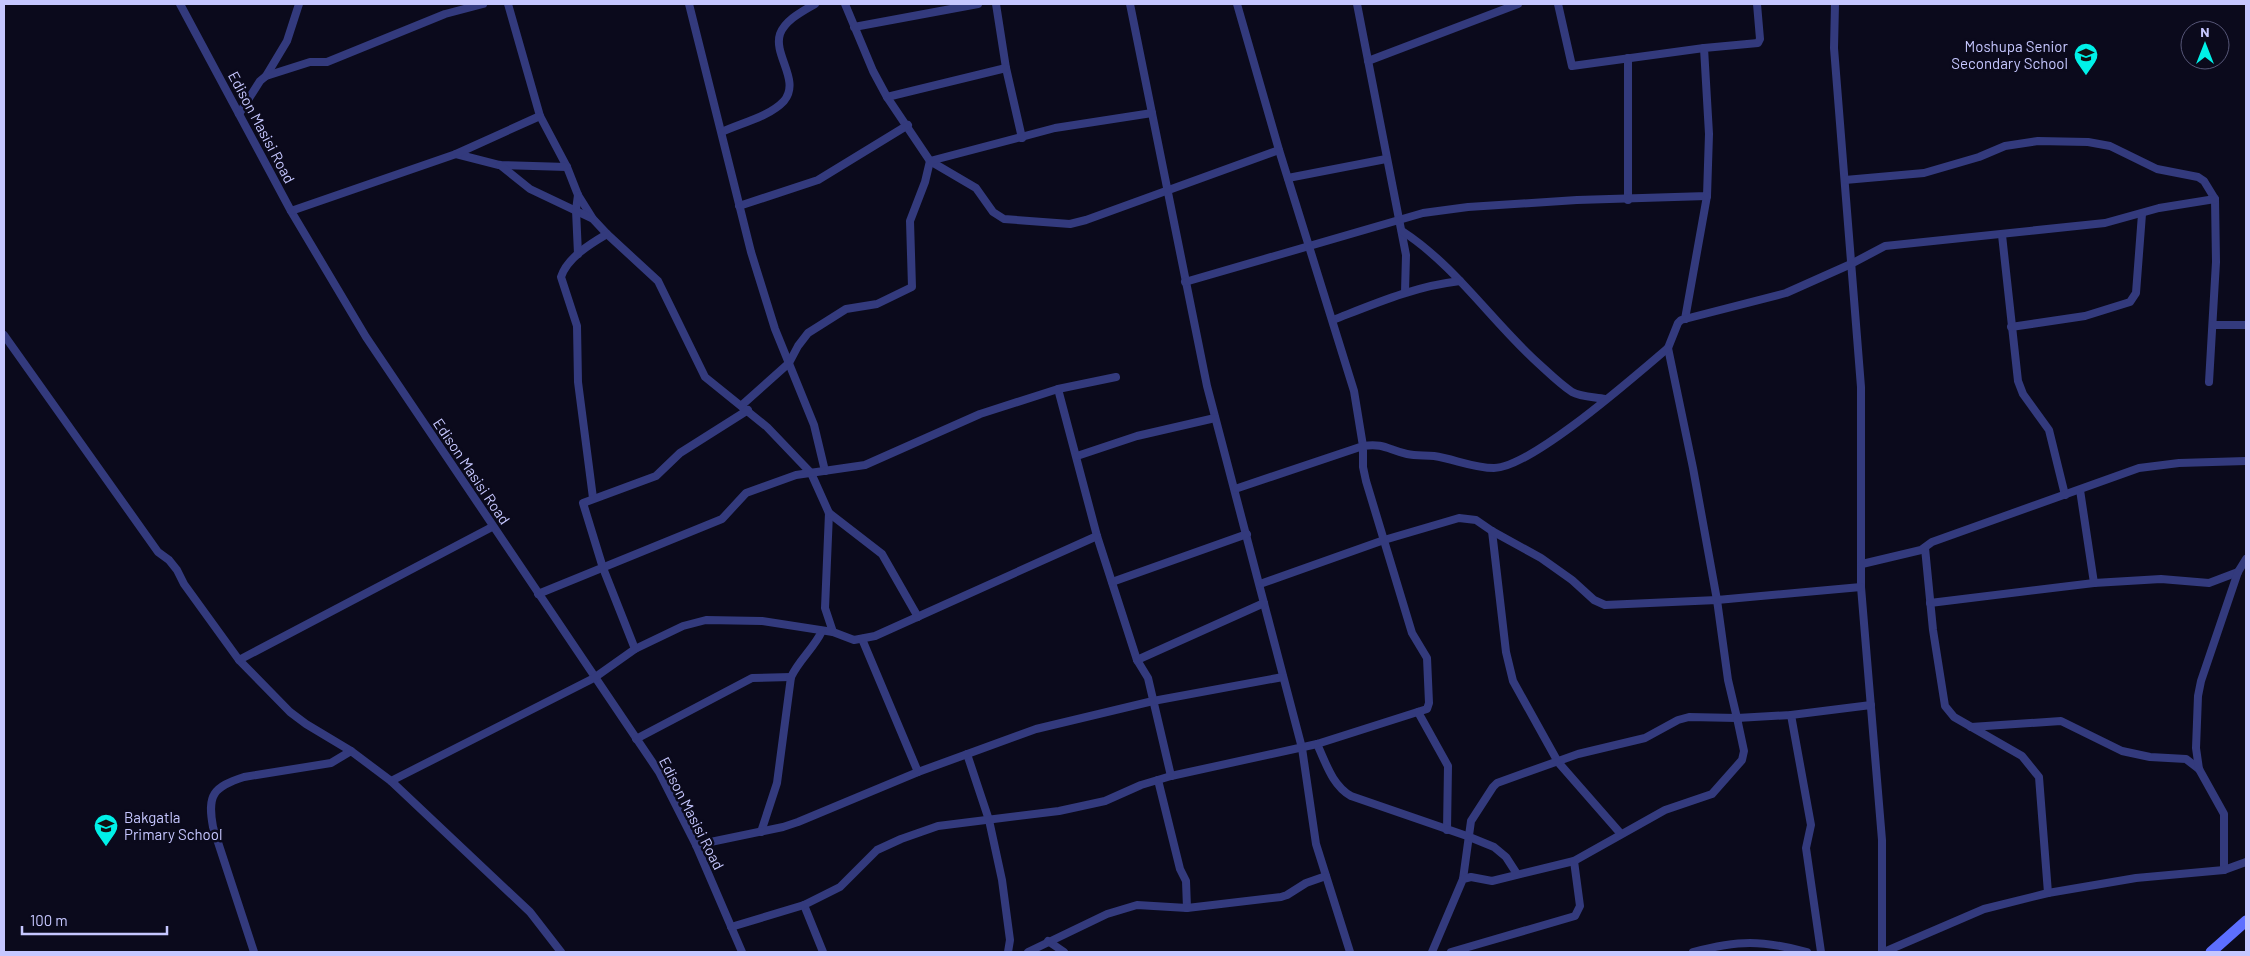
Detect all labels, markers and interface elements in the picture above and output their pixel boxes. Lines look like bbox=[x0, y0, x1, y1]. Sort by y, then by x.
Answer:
north arrow bbox=[2180, 20, 2230, 70]
text: N bbox=[2200, 23, 2210, 40]
place label: Moshupa Senior Secondary School bbox=[1951, 37, 2069, 72]
school or university icon: Moshupa Senior Secondary School bbox=[2073, 42, 2099, 76]
street label: Edison Masisi Road bbox=[225, 68, 299, 186]
street label: Edison Masisi Road bbox=[430, 414, 514, 528]
street label: Edison Masisi Road bbox=[656, 754, 728, 872]
place label: Bakgatla Primary School bbox=[124, 808, 222, 843]
school or university icon: Bakgatla Primary School bbox=[93, 813, 119, 847]
scale bar bbox=[22, 904, 168, 936]
text: 100 m bbox=[30, 911, 68, 929]

